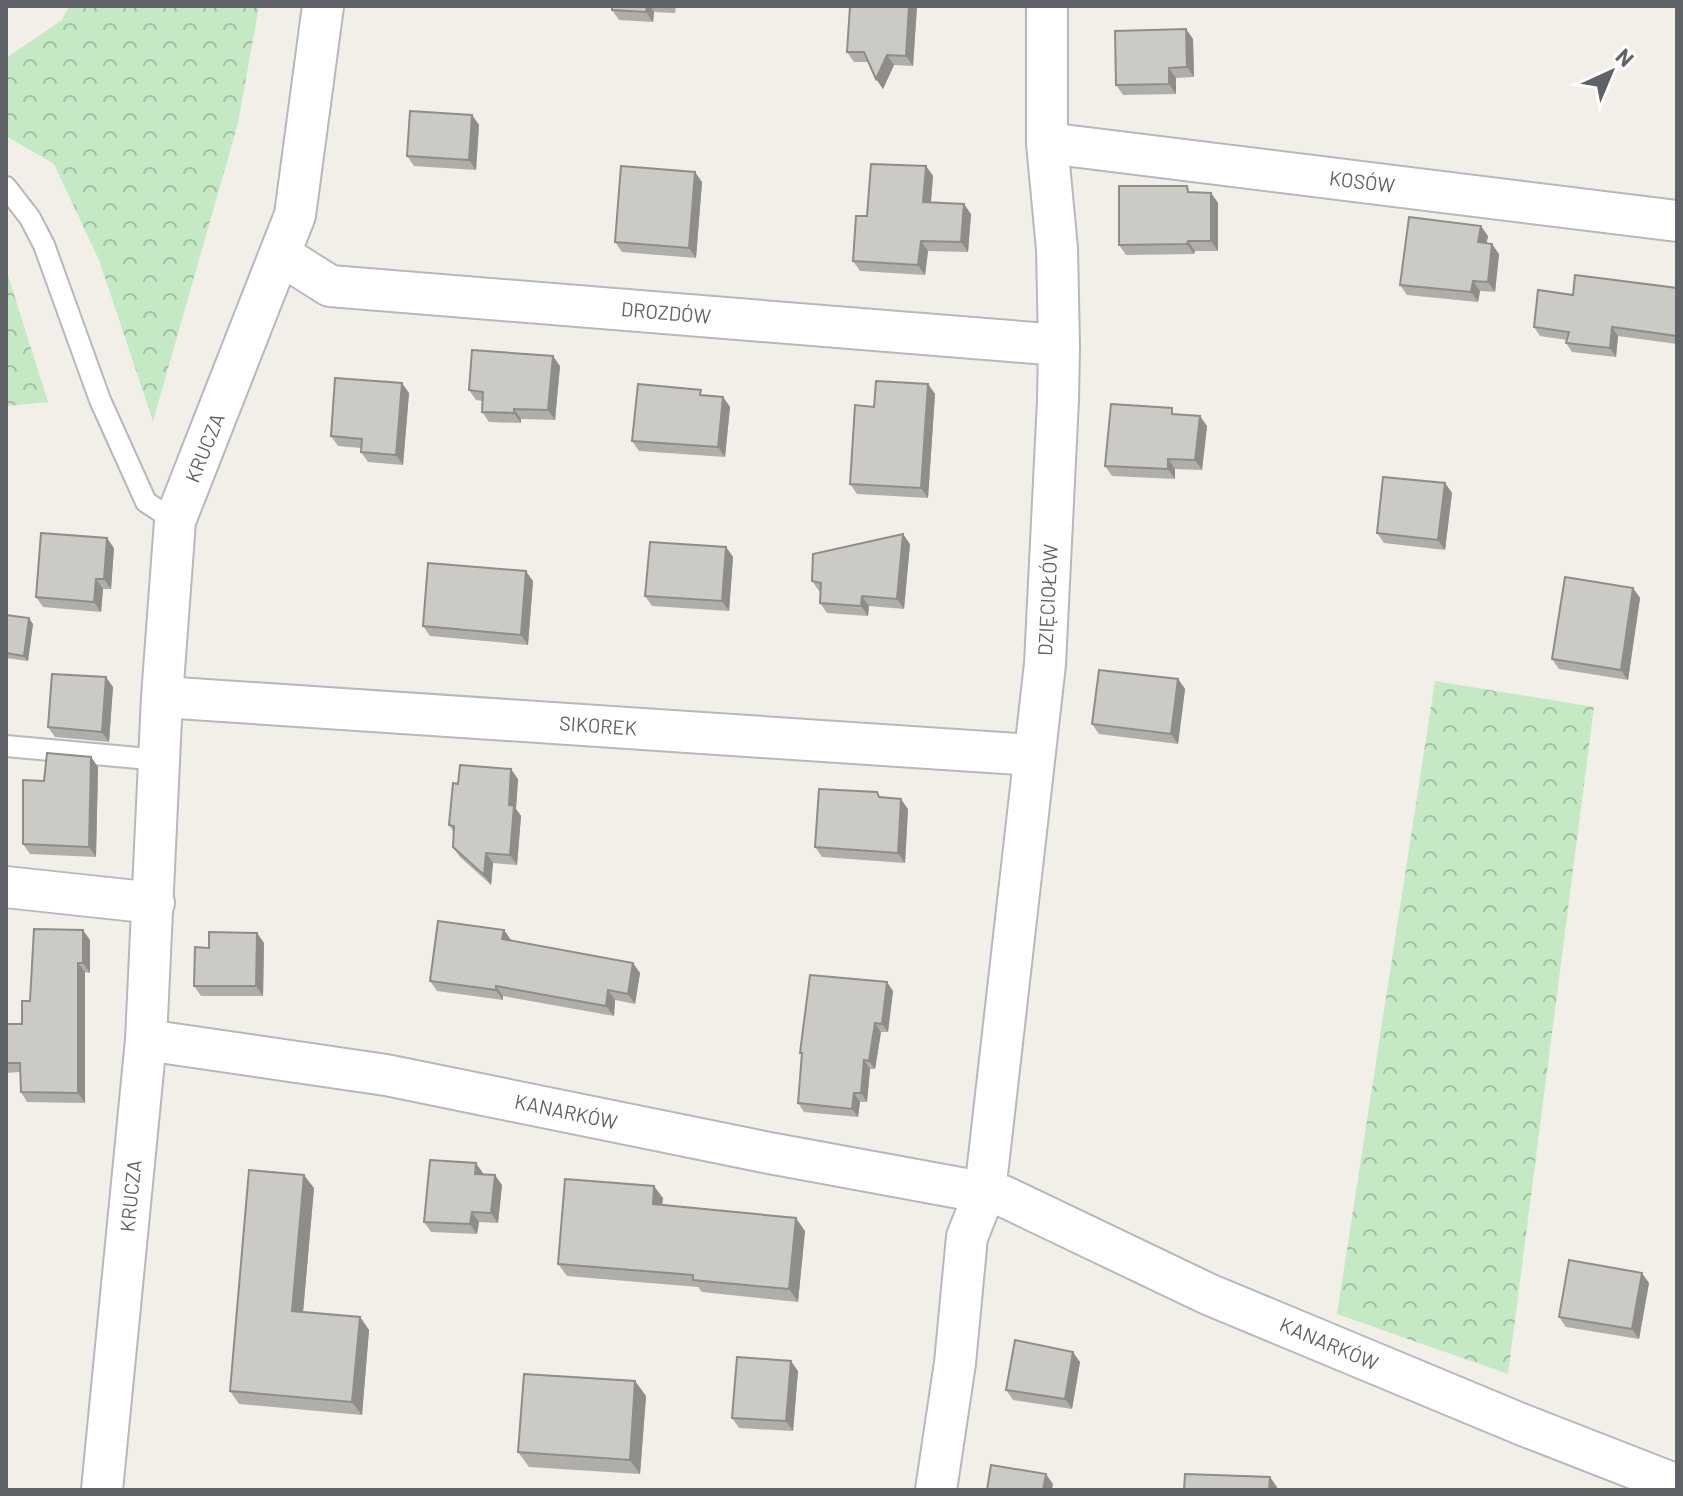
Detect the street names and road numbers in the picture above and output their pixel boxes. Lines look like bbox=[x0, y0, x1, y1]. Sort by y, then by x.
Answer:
street label: KOSÓW bbox=[1328, 165, 1397, 197]
street label: DROZDÓW bbox=[620, 296, 712, 328]
street label: KRUCZA bbox=[179, 410, 229, 486]
street label: DZIĘCIOŁÓW bbox=[1032, 543, 1062, 657]
street label: SIKOREK bbox=[558, 710, 638, 740]
street label: KANARKÓW bbox=[513, 1088, 620, 1134]
street label: KRUCZA bbox=[114, 1159, 146, 1233]
street label: KANARKÓW bbox=[1277, 1312, 1383, 1375]

